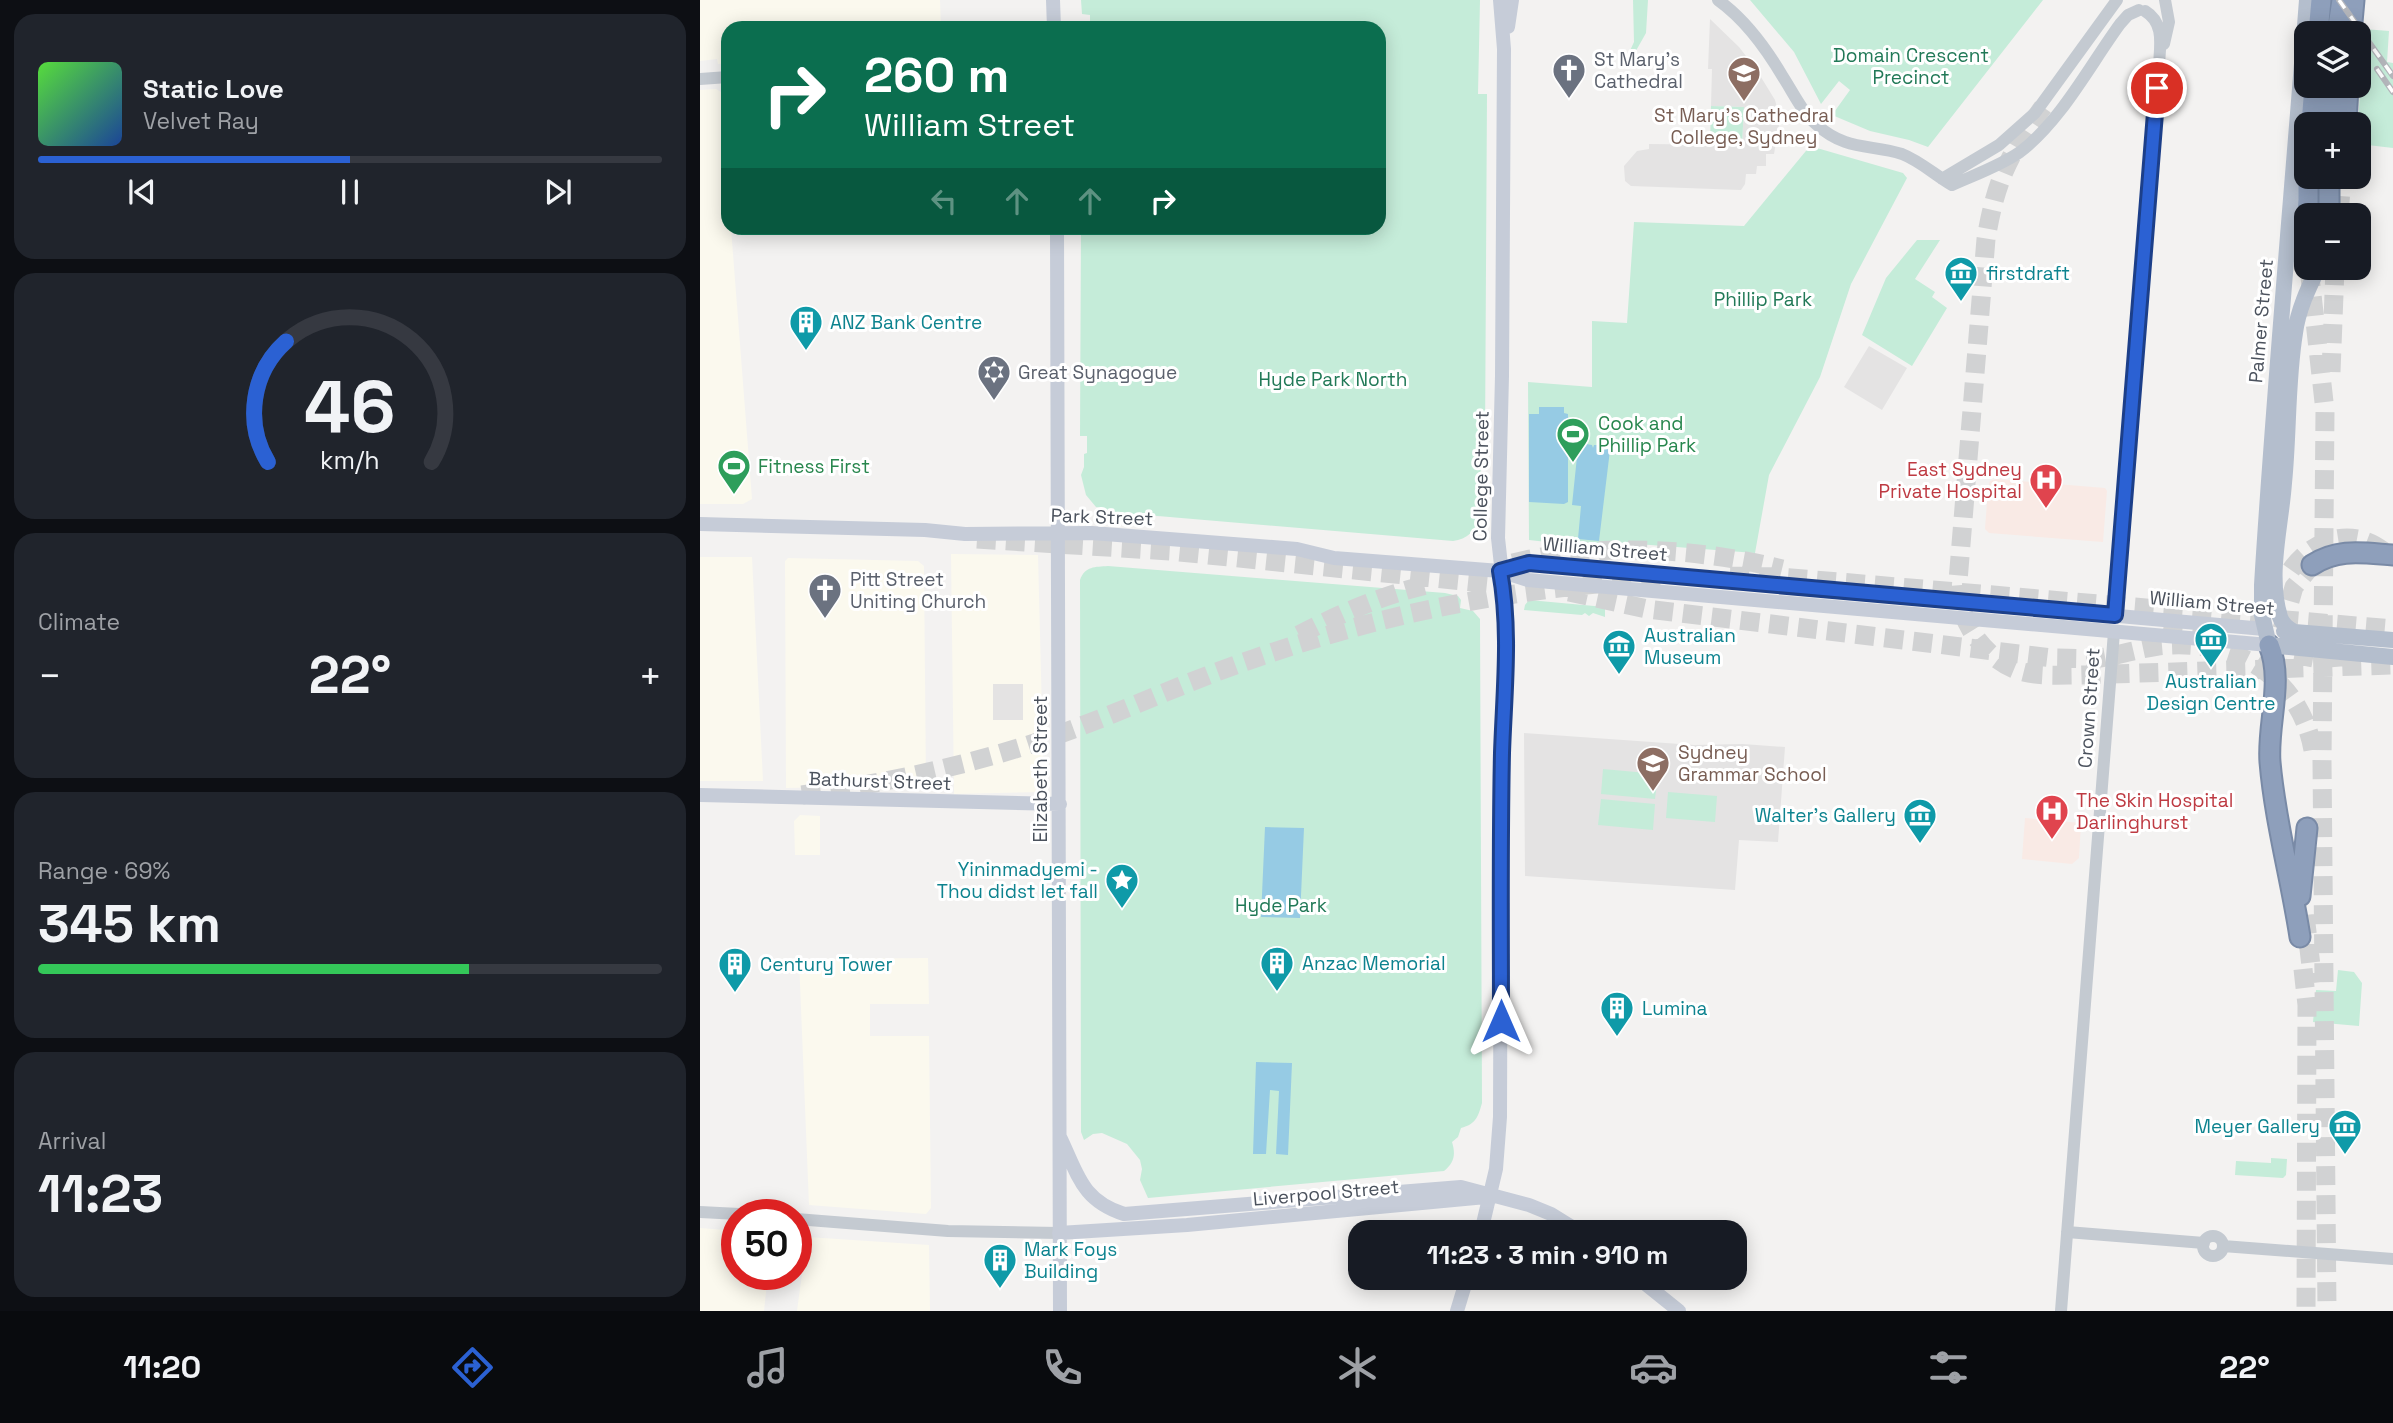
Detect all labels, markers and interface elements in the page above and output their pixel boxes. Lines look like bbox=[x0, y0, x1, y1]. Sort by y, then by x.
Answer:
map controls bbox=[2294, 21, 2371, 280]
button: layers bbox=[2294, 21, 2371, 98]
park label: Domain Crescent Precinct bbox=[1833, 43, 1989, 90]
text: 260 m bbox=[864, 44, 1009, 106]
place label: St Mary's Cathedral bbox=[1594, 47, 1683, 94]
icon: right bbox=[749, 49, 840, 140]
church icon: St Mary's Cathedral bbox=[1550, 51, 1588, 100]
school or university icon: St Mary's Cathedral College, Sydney bbox=[1725, 54, 1763, 103]
pin bbox=[2127, 58, 2187, 118]
icon: arrive bbox=[2138, 69, 2176, 107]
text: Static Love bbox=[143, 72, 284, 106]
place label: St Mary's Cathedral College, Sydney bbox=[1654, 103, 1834, 150]
text: William Street bbox=[864, 105, 1075, 145]
text: Velvet Ray bbox=[143, 106, 259, 136]
button: + bbox=[2294, 112, 2371, 189]
icon: previous bbox=[123, 173, 161, 211]
icon: pause bbox=[331, 173, 369, 211]
icon: next bbox=[539, 173, 577, 211]
icon: left bbox=[925, 182, 963, 220]
icon: ahead bbox=[998, 182, 1036, 220]
icon: ahead bbox=[1071, 182, 1109, 220]
icon: right bbox=[1144, 182, 1182, 220]
button: − bbox=[2294, 203, 2371, 280]
museum icon: firstdraft bbox=[1942, 254, 1980, 303]
street label: Palmer Street bbox=[2243, 258, 2279, 384]
place label: firstdraft bbox=[1986, 261, 2070, 286]
park label: Phillip Park bbox=[1714, 287, 1812, 312]
building icon: ANZ Bank Centre bbox=[787, 303, 825, 352]
place label: ANZ Bank Centre bbox=[830, 310, 982, 335]
synagogue icon: Great Synagogue bbox=[975, 353, 1013, 402]
place label: Great Synagogue bbox=[1018, 360, 1177, 385]
text: 46 bbox=[304, 361, 396, 454]
park label: Hyde Park North bbox=[1259, 367, 1407, 392]
street label: College Street bbox=[1467, 410, 1495, 542]
place label: Cook and Phillip Park bbox=[1598, 411, 1696, 458]
sports icon: Cook and Phillip Park bbox=[1554, 415, 1592, 464]
text: km/h bbox=[320, 444, 380, 476]
sports icon: Fitness First bbox=[715, 447, 753, 496]
place label: Fitness First bbox=[758, 454, 870, 479]
place label: East Sydney Private Hospital bbox=[1879, 457, 2022, 504]
hospital icon: East Sydney Private Hospital bbox=[2027, 461, 2065, 510]
street label: Park Street bbox=[1050, 503, 1154, 531]
street label: William Street bbox=[1541, 531, 1669, 567]
place label: Pitt Street Uniting Church bbox=[850, 567, 986, 614]
church icon: Pitt Street Uniting Church bbox=[806, 571, 844, 620]
street label: William Street bbox=[2148, 585, 2276, 621]
text: Climate bbox=[38, 607, 120, 637]
museum icon: Australian Design Centre bbox=[2192, 620, 2230, 669]
place label: Australian Museum bbox=[1644, 623, 1736, 670]
museum icon: Australian Museum bbox=[1600, 627, 1638, 676]
text: 22° bbox=[309, 642, 391, 708]
street label: Crown Street bbox=[2072, 647, 2106, 769]
text: − bbox=[38, 652, 62, 700]
text: + bbox=[638, 652, 662, 700]
place label: Australian Design Centre bbox=[2147, 669, 2275, 716]
street label: Elizabeth Street bbox=[1028, 695, 1053, 843]
place label: Sydney Grammar School bbox=[1678, 740, 1827, 787]
school or university icon: Sydney Grammar School bbox=[1634, 744, 1672, 793]
street label: Bathurst Street bbox=[808, 766, 952, 796]
place label: The Skin Hospital Darlinghurst bbox=[2076, 788, 2233, 835]
hospital icon: The Skin Hospital Darlinghurst bbox=[2033, 792, 2071, 841]
museum icon: Walter's Gallery bbox=[1901, 796, 1939, 845]
place label: Walter's Gallery bbox=[1755, 803, 1896, 828]
text: Range · 69% bbox=[38, 856, 170, 886]
place label: Yininmadyemi - Thou didst let fall bbox=[937, 857, 1098, 904]
place icon: Yininmadyemi - Thou didst let fall bbox=[1103, 861, 1141, 910]
text: 345 km bbox=[38, 891, 221, 957]
park label: Hyde Park bbox=[1235, 893, 1327, 918]
building icon: Anzac Memorial bbox=[1258, 944, 1296, 993]
building icon: Century Tower bbox=[716, 945, 754, 994]
place label: Anzac Memorial bbox=[1302, 951, 1446, 976]
place label: Century Tower bbox=[760, 952, 893, 977]
position arrow bbox=[1464, 984, 1538, 1058]
building icon: Lumina bbox=[1598, 989, 1636, 1038]
place label: Lumina bbox=[1642, 996, 1708, 1021]
museum icon: Meyer Gallery bbox=[2326, 1107, 2364, 1156]
place label: Meyer Gallery bbox=[2195, 1114, 2320, 1139]
text: Arrival bbox=[38, 1126, 106, 1156]
text: 11:23 bbox=[38, 1161, 163, 1227]
street label: Liverpool Street bbox=[1252, 1174, 1400, 1212]
speed limit sign: 50 bbox=[721, 1199, 812, 1290]
place label: Mark Foys Building bbox=[1024, 1237, 1117, 1284]
text: 11:23 · 3 min · 910 m bbox=[1427, 1238, 1668, 1272]
building icon: Mark Foys Building bbox=[981, 1241, 1019, 1290]
icon: directions bbox=[448, 1343, 497, 1392]
icon: music bbox=[743, 1343, 792, 1392]
icon: phone bbox=[1038, 1343, 1087, 1392]
icon: climate bbox=[1333, 1343, 1382, 1392]
icon: car bbox=[1629, 1343, 1678, 1392]
icon: filters bbox=[1924, 1343, 1973, 1392]
text: 11:20 bbox=[123, 1347, 201, 1387]
text: 22° bbox=[2219, 1347, 2270, 1387]

